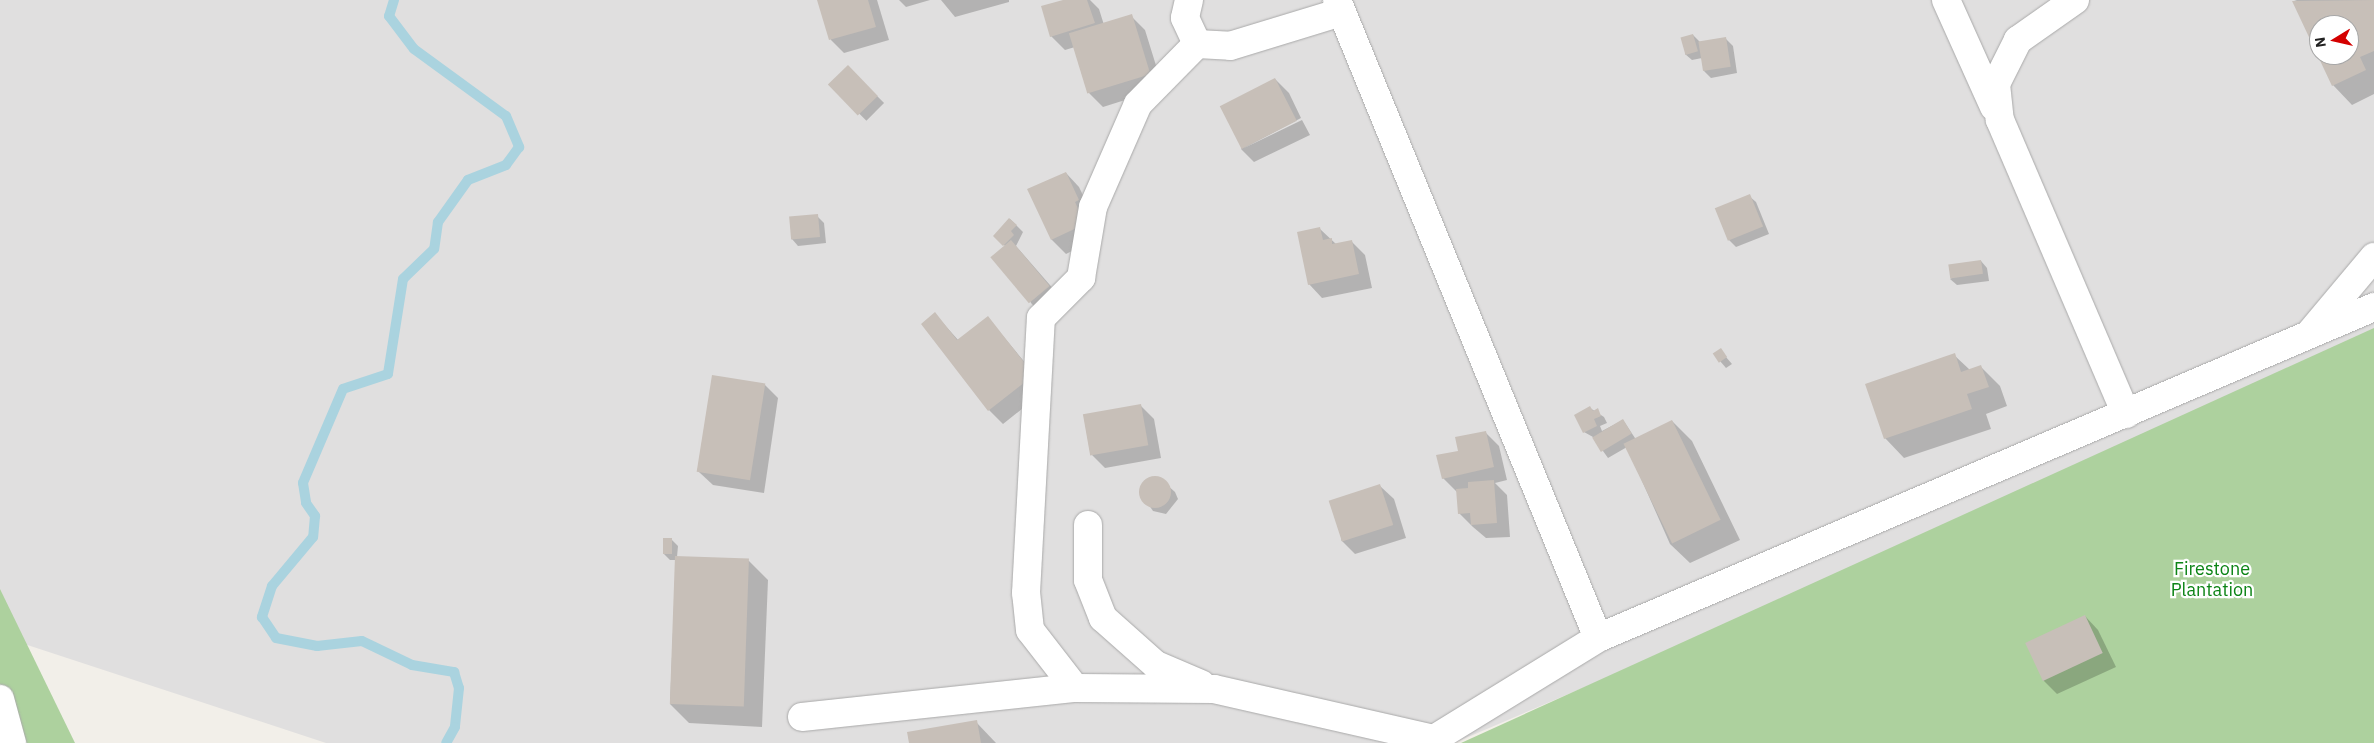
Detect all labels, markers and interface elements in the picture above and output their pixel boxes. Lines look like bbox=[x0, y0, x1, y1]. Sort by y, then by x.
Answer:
north arrow bbox=[2309, 15, 2359, 65]
text: N bbox=[2310, 36, 2330, 49]
park label: Firestone Plantation bbox=[2171, 559, 2253, 602]

